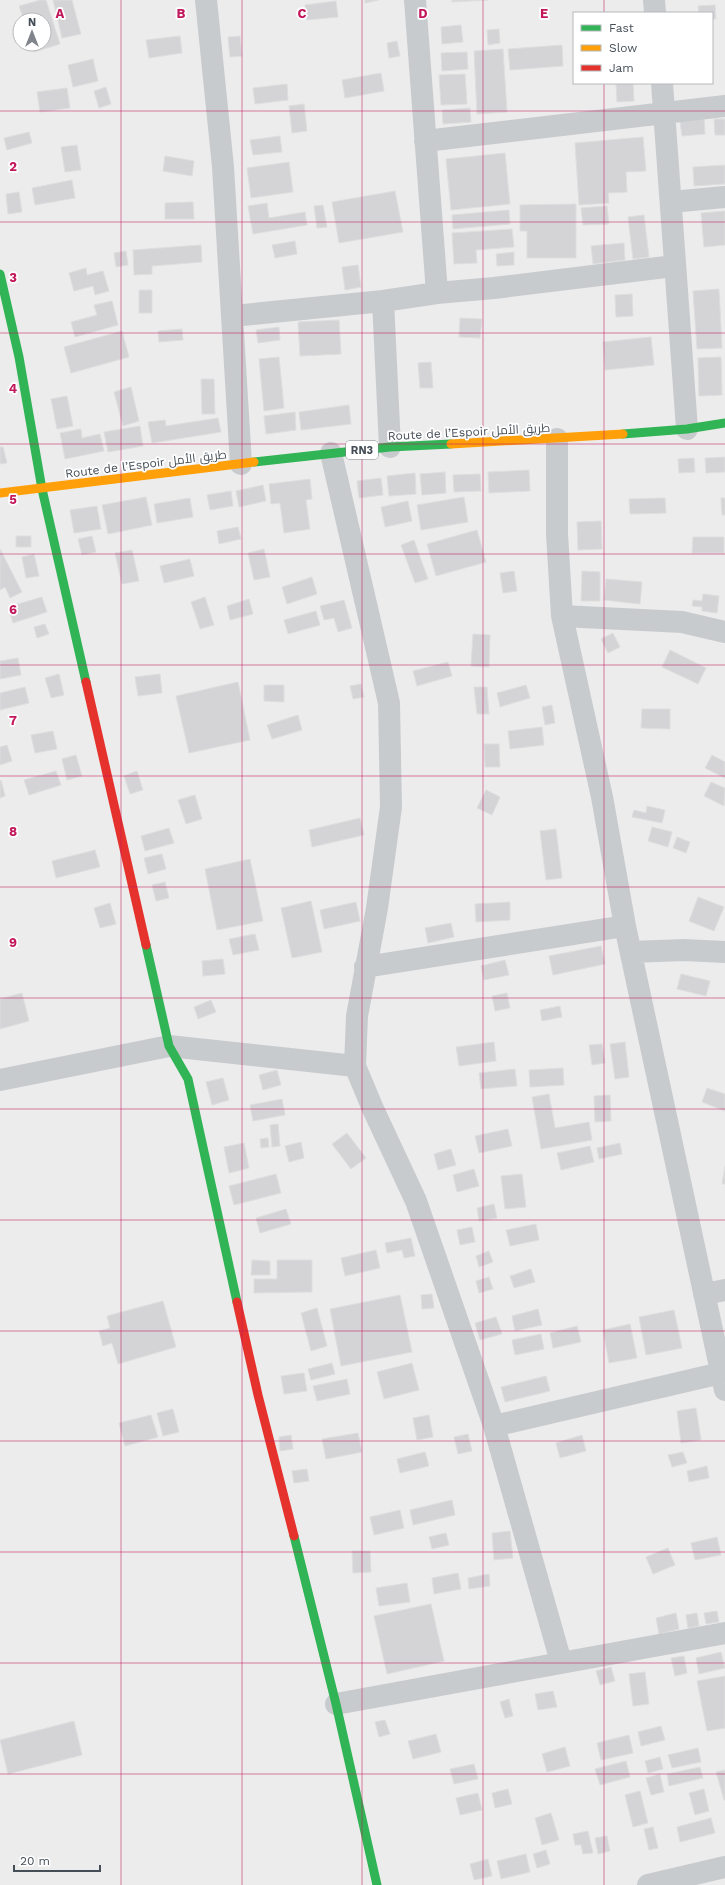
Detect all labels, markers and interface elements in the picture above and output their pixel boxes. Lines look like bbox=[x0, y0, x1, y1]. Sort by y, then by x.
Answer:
text: A bbox=[56, 6, 65, 21]
text: B bbox=[177, 6, 186, 21]
text: C bbox=[298, 6, 307, 21]
text: D bbox=[418, 6, 428, 21]
text: E bbox=[540, 6, 548, 21]
north arrow bbox=[12, 12, 52, 52]
legend bbox=[573, 12, 713, 84]
text: N bbox=[28, 16, 36, 29]
text: Fast bbox=[609, 21, 634, 35]
text: Slow bbox=[609, 41, 637, 55]
text: Jam bbox=[609, 61, 634, 75]
text: 2 bbox=[9, 159, 17, 174]
text: 3 bbox=[9, 270, 17, 285]
text: 4 bbox=[9, 381, 18, 396]
street label: Route de l’Espoir طريق الأمل bbox=[388, 421, 551, 443]
road number: RN3 bbox=[346, 441, 378, 459]
street label: Route de l’Espoir طريق الأمل bbox=[65, 447, 228, 481]
text: 5 bbox=[9, 492, 17, 507]
text: 6 bbox=[9, 602, 17, 617]
text: 7 bbox=[9, 713, 17, 728]
text: 8 bbox=[9, 824, 17, 839]
text: 9 bbox=[9, 935, 17, 950]
scale bar bbox=[14, 1847, 100, 1873]
text: 20 m bbox=[20, 1854, 50, 1868]

